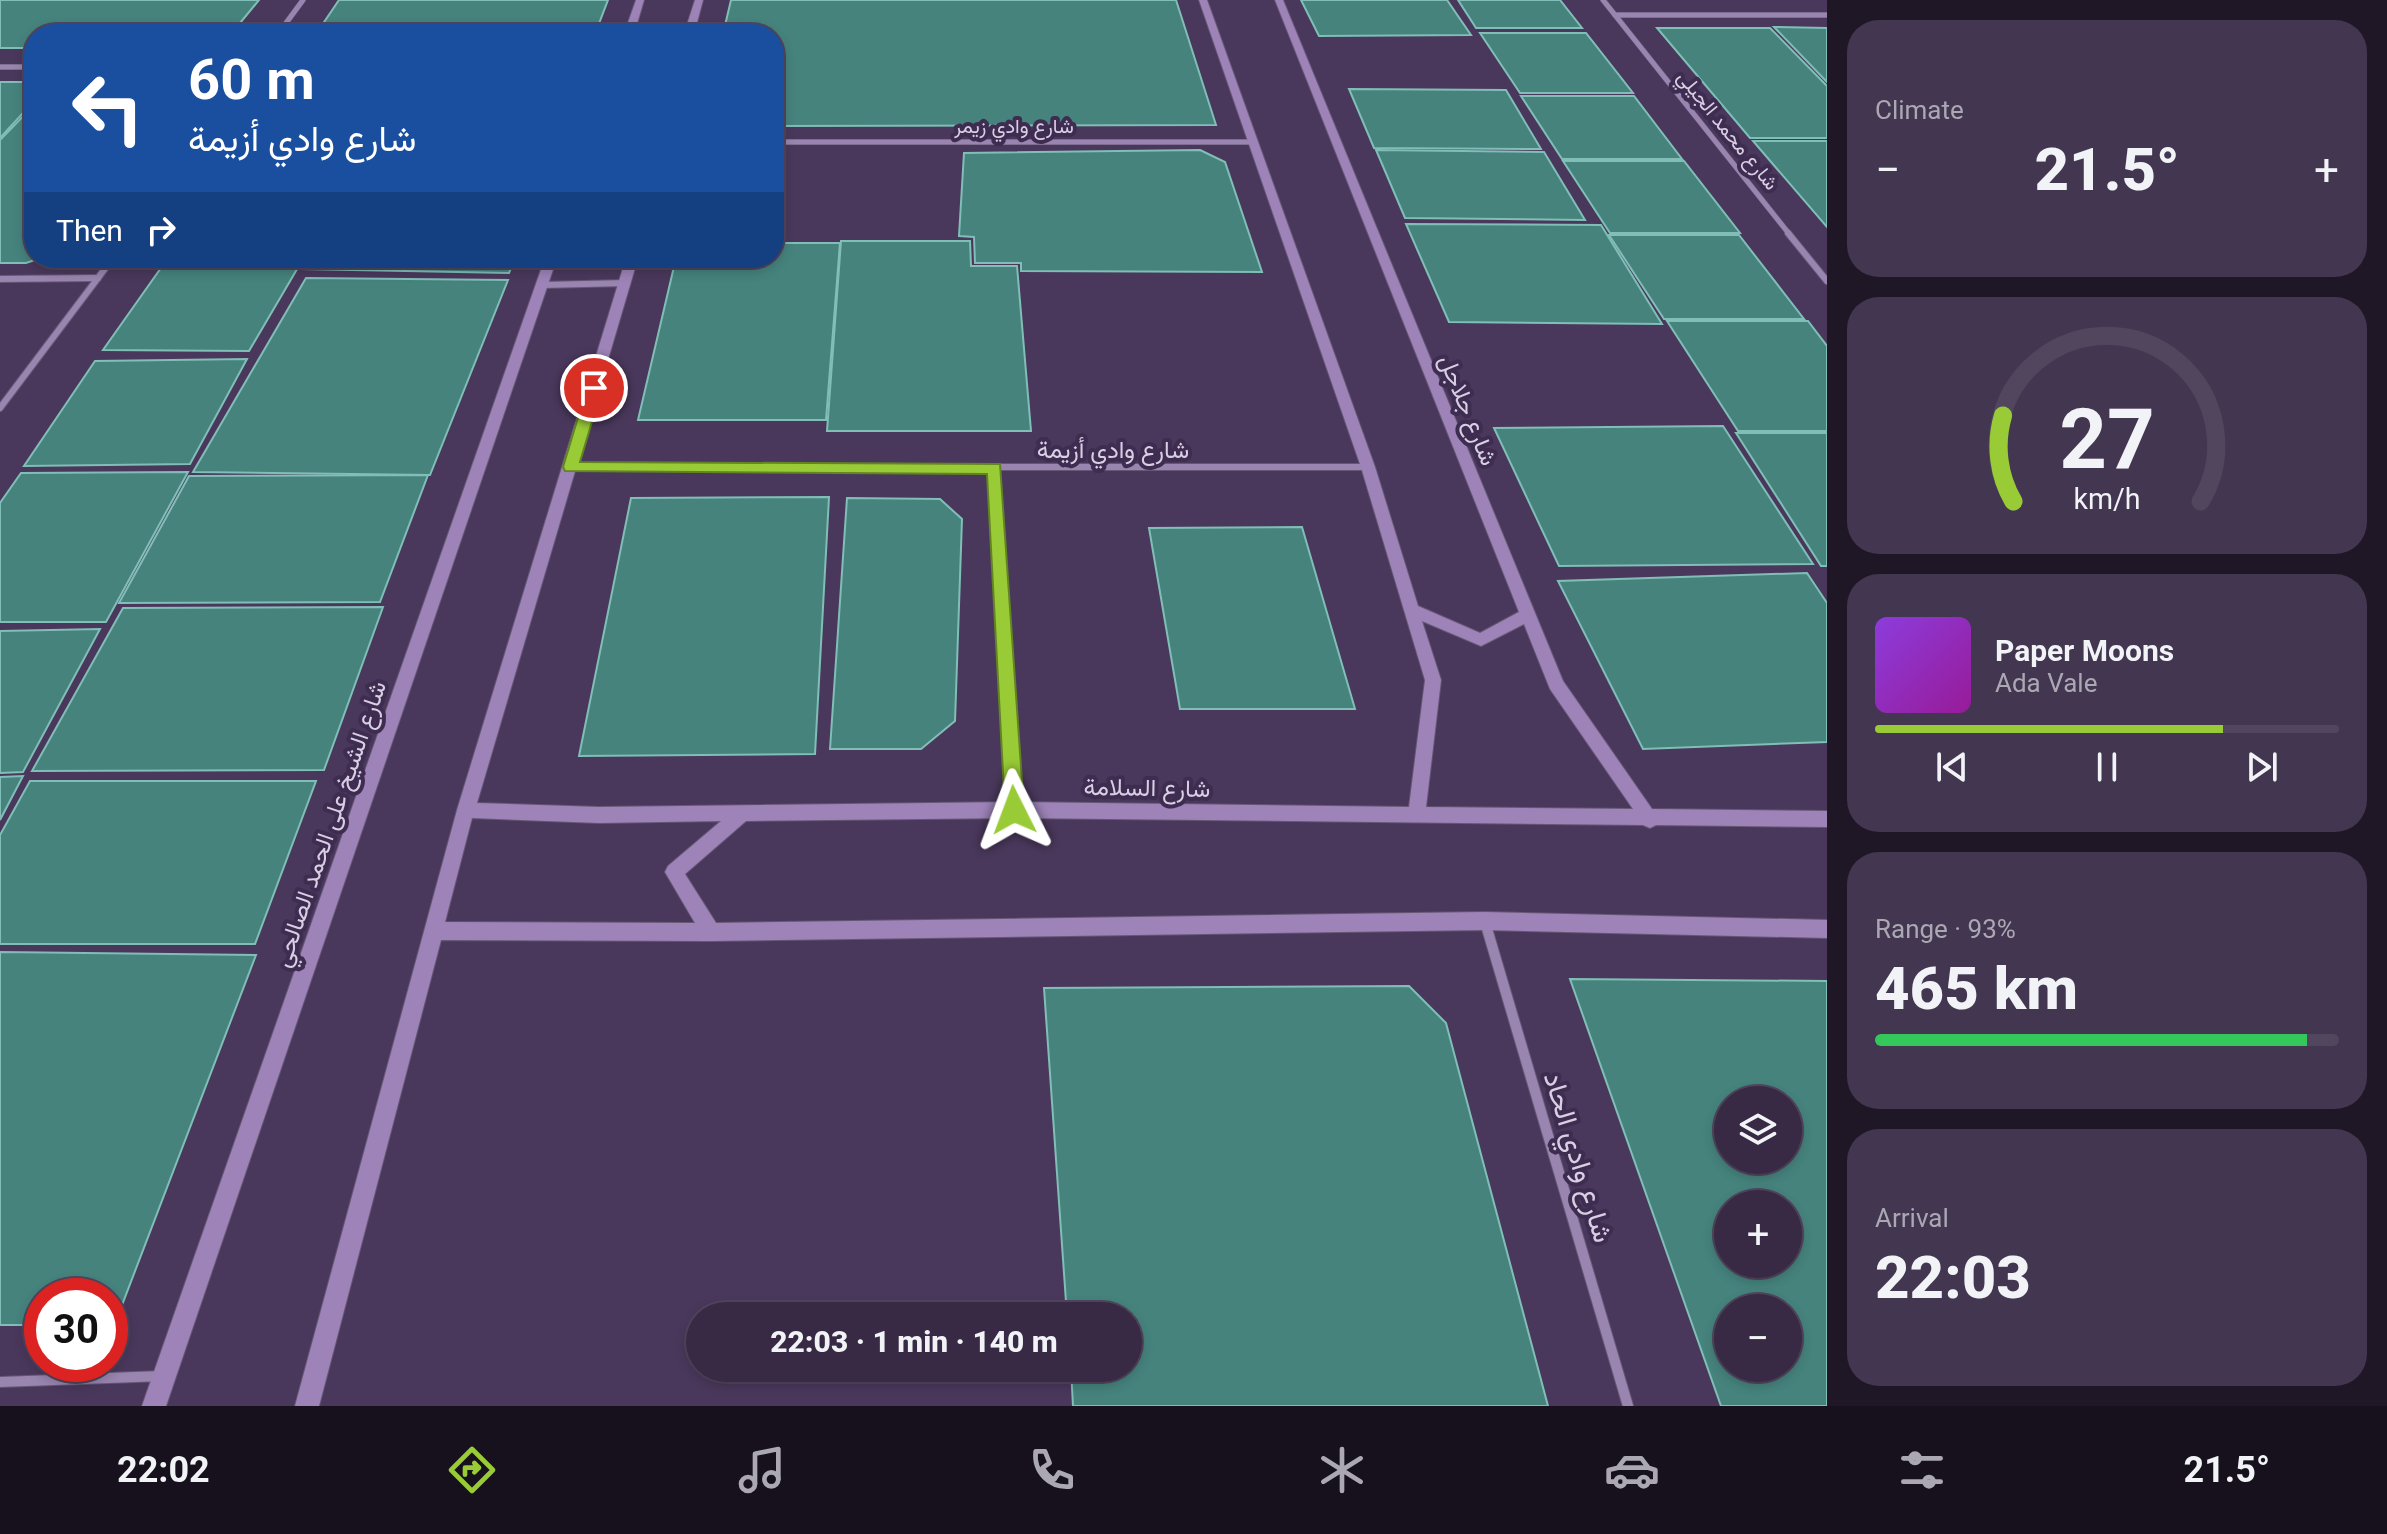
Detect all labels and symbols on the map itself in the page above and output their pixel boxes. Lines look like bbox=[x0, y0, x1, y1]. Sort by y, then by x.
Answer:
street label: شارع محمد الجيلي bbox=[1668, 65, 1784, 198]
street label: شارع وادي زيمر bbox=[953, 114, 1074, 143]
street label: شارع جلاجل bbox=[1431, 351, 1503, 470]
pin bbox=[560, 354, 628, 422]
street label: شارع وادي أزيمة bbox=[1037, 436, 1189, 469]
street label: شارع الشيخ على الحمد الصالحي bbox=[268, 677, 397, 972]
position arrow bbox=[972, 768, 1056, 852]
street label: شارع السلامة bbox=[1083, 773, 1211, 805]
street label: شارع وادي الحاد bbox=[1531, 1068, 1620, 1248]
speed limit sign: 30 bbox=[24, 1278, 128, 1382]

